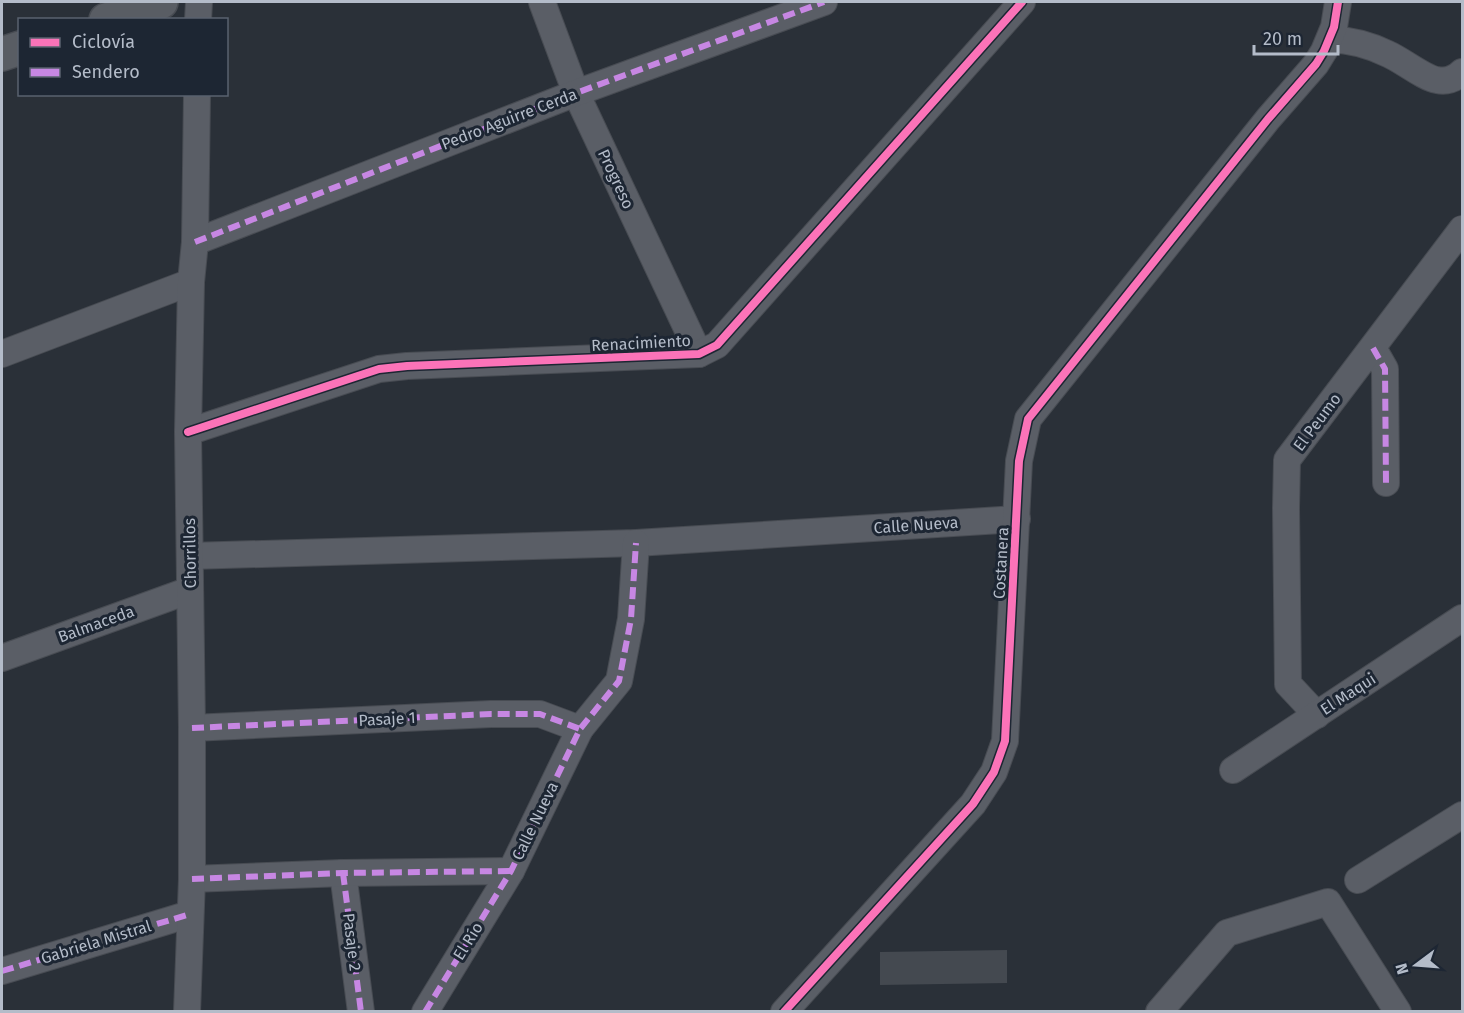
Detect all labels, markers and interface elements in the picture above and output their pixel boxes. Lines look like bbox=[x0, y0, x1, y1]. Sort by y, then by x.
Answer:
legend bbox=[18, 18, 228, 96]
scale bar bbox=[1254, 18, 1338, 56]
text: 20 m bbox=[1263, 28, 1302, 50]
text: Ciclovía bbox=[72, 31, 135, 53]
text: Sendero bbox=[72, 61, 140, 83]
street label: Pedro Aguirre Cerda bbox=[439, 84, 579, 154]
street label: Progreso bbox=[594, 146, 638, 212]
street label: Renacimiento bbox=[591, 331, 691, 355]
street label: El Peumo bbox=[1289, 389, 1345, 455]
street label: Calle Nueva bbox=[873, 513, 959, 537]
street label: Chorrillos bbox=[180, 518, 200, 588]
street label: Costanera bbox=[990, 526, 1012, 600]
street label: Balmaceda bbox=[55, 601, 137, 647]
street label: El Maqui bbox=[1317, 669, 1379, 719]
street label: Pasaje 1 bbox=[358, 708, 416, 730]
street label: Calle Nueva bbox=[508, 779, 562, 863]
street label: Pasaje 2 bbox=[339, 912, 365, 972]
street label: Gabriela Mistral bbox=[39, 916, 154, 968]
street label: El Río bbox=[449, 919, 487, 963]
north arrow bbox=[1386, 935, 1446, 995]
text: N bbox=[1391, 961, 1413, 977]

